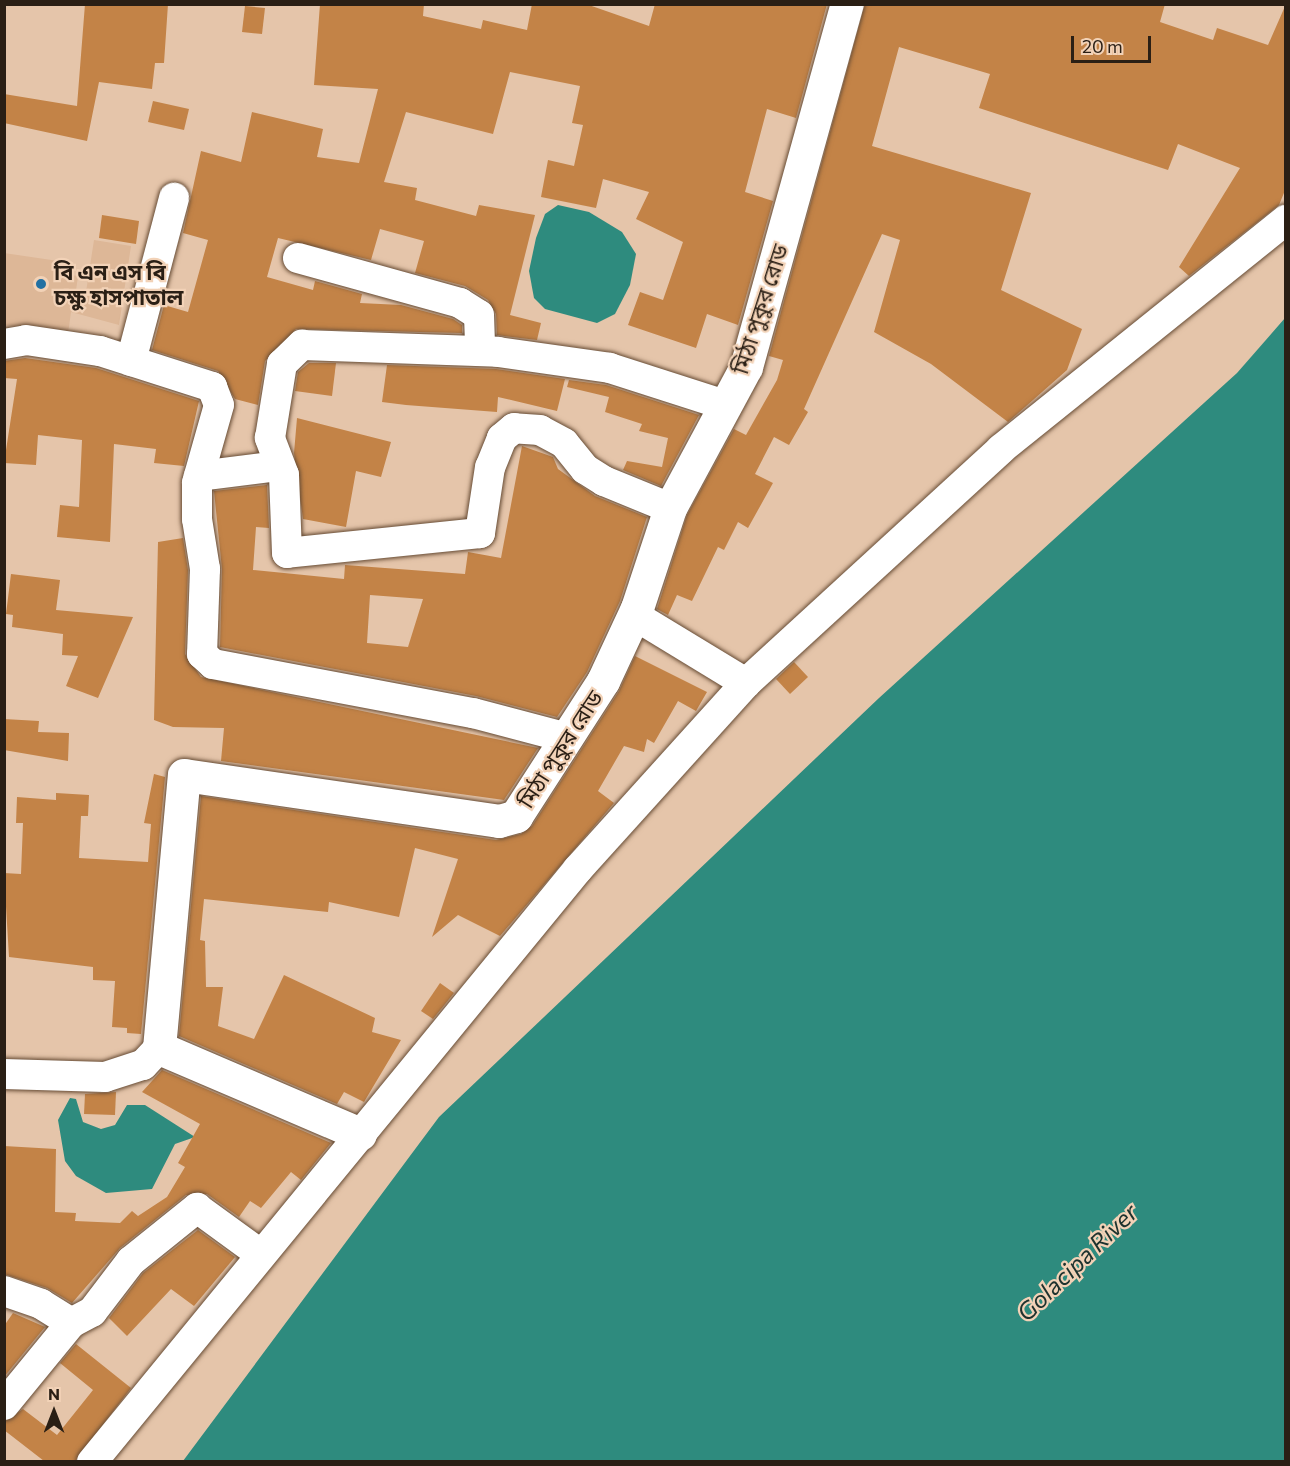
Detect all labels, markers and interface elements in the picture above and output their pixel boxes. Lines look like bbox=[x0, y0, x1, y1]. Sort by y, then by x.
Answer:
scale bar bbox=[1074, 24, 1154, 62]
text: 20 m bbox=[1082, 35, 1123, 57]
street label: মিঠা পুকুর রোড bbox=[727, 241, 793, 377]
place label: বি এন এস বি চক্ষু হাসপাতাল bbox=[54, 258, 183, 310]
marker: বি এন এস বি চক্ষু হাসপাতাল bbox=[32, 275, 50, 293]
street label: মিঠা পুকুর রোড bbox=[512, 685, 608, 813]
water label: Golacipa River bbox=[1011, 1197, 1143, 1327]
north arrow bbox=[24, 1382, 84, 1442]
text: N bbox=[48, 1384, 60, 1403]

